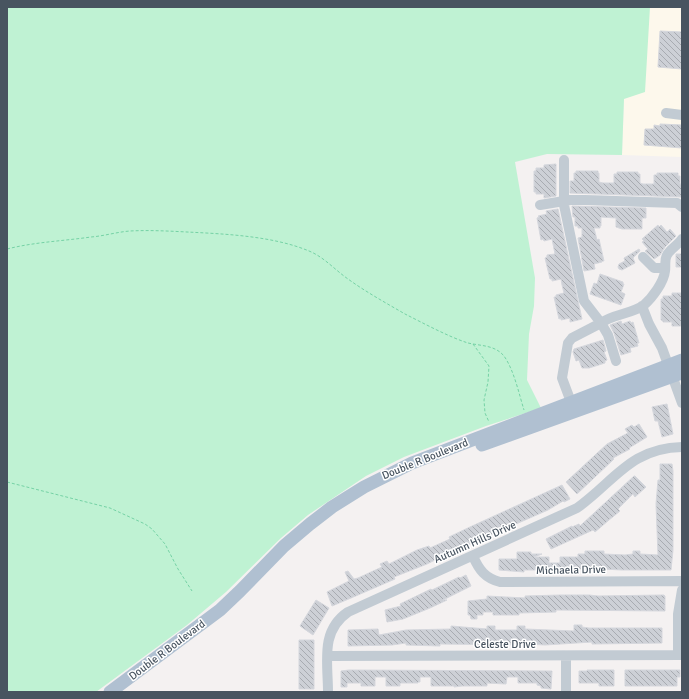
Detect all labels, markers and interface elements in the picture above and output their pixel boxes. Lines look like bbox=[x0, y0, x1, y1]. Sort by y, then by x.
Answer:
street label: Double R Boulevard bbox=[380, 436, 470, 482]
street label: Autumn Hills Drive bbox=[432, 518, 518, 566]
street label: Michaela Drive bbox=[536, 563, 606, 577]
street label: Double R Boulevard bbox=[126, 617, 208, 683]
street label: Celeste Drive bbox=[474, 638, 536, 651]

